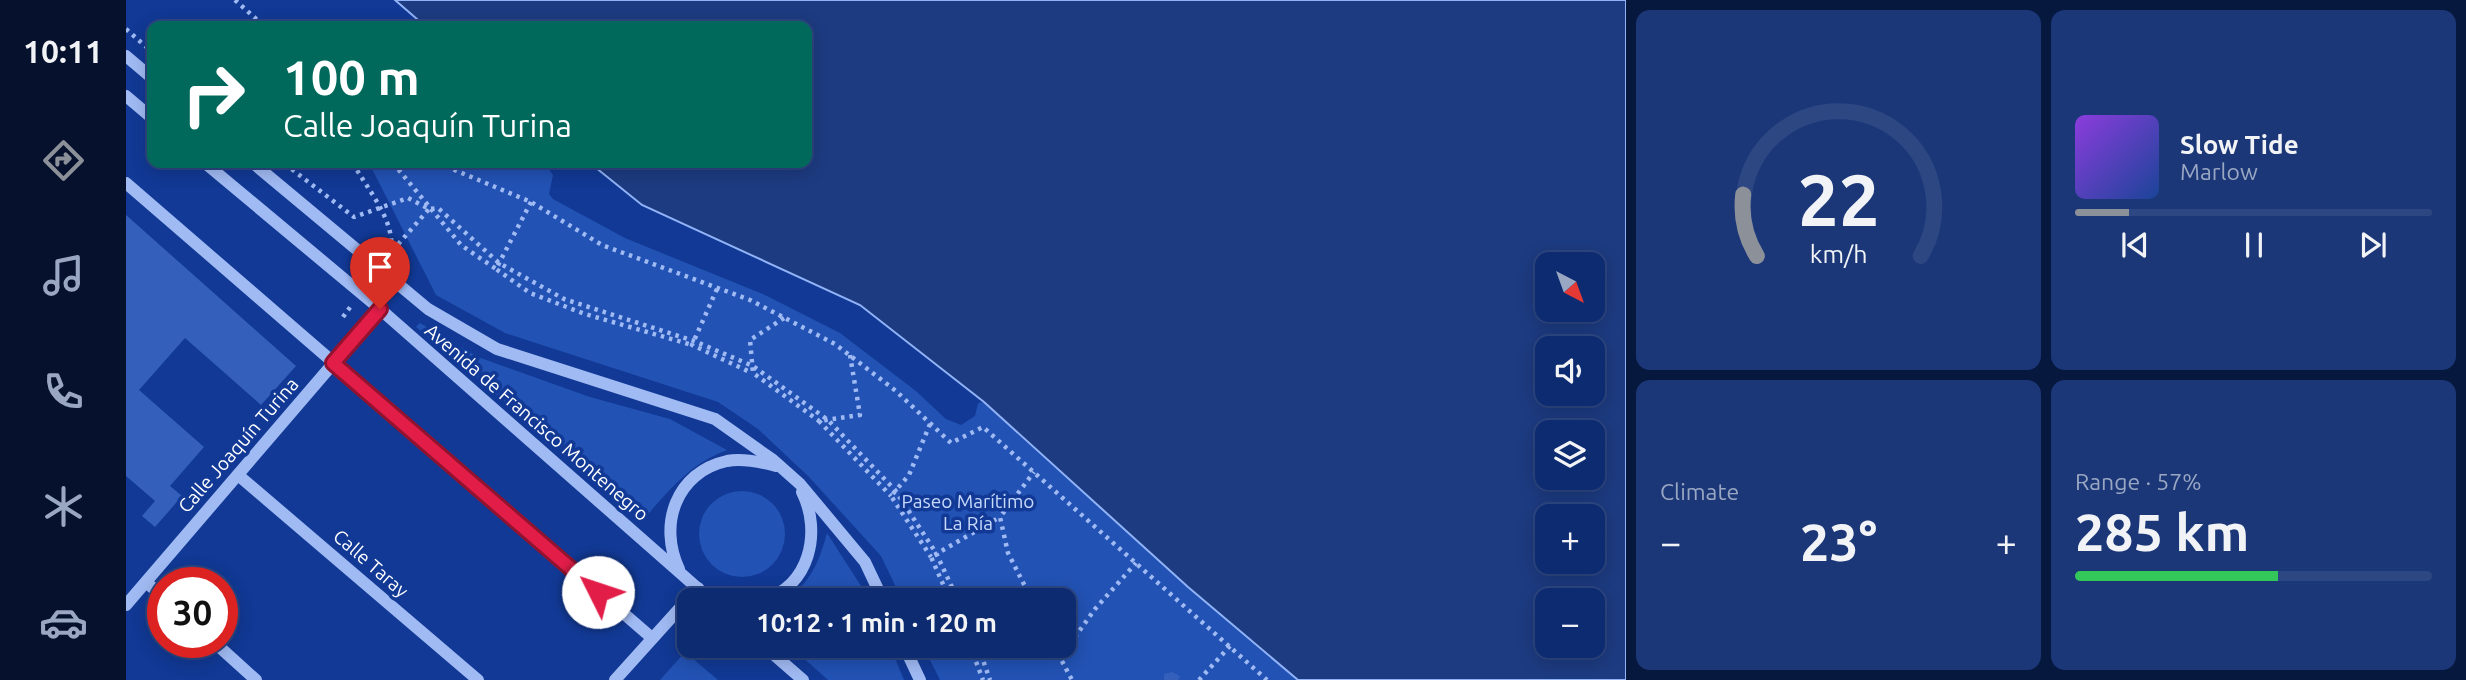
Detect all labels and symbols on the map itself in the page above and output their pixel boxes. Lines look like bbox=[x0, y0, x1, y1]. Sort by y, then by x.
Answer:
pin bbox=[350, 237, 410, 309]
north arrow bbox=[1535, 252, 1605, 322]
street label: Avenida de Francisco Montenegro bbox=[421, 319, 653, 525]
street label: Calle Joaquín Turina bbox=[173, 373, 303, 517]
park label: Paseo Marítimo La Ría bbox=[902, 490, 1034, 534]
street label: Calle Taray bbox=[329, 525, 413, 601]
position arrow bbox=[561, 555, 635, 629]
speed limit sign: 30 bbox=[147, 567, 238, 658]

